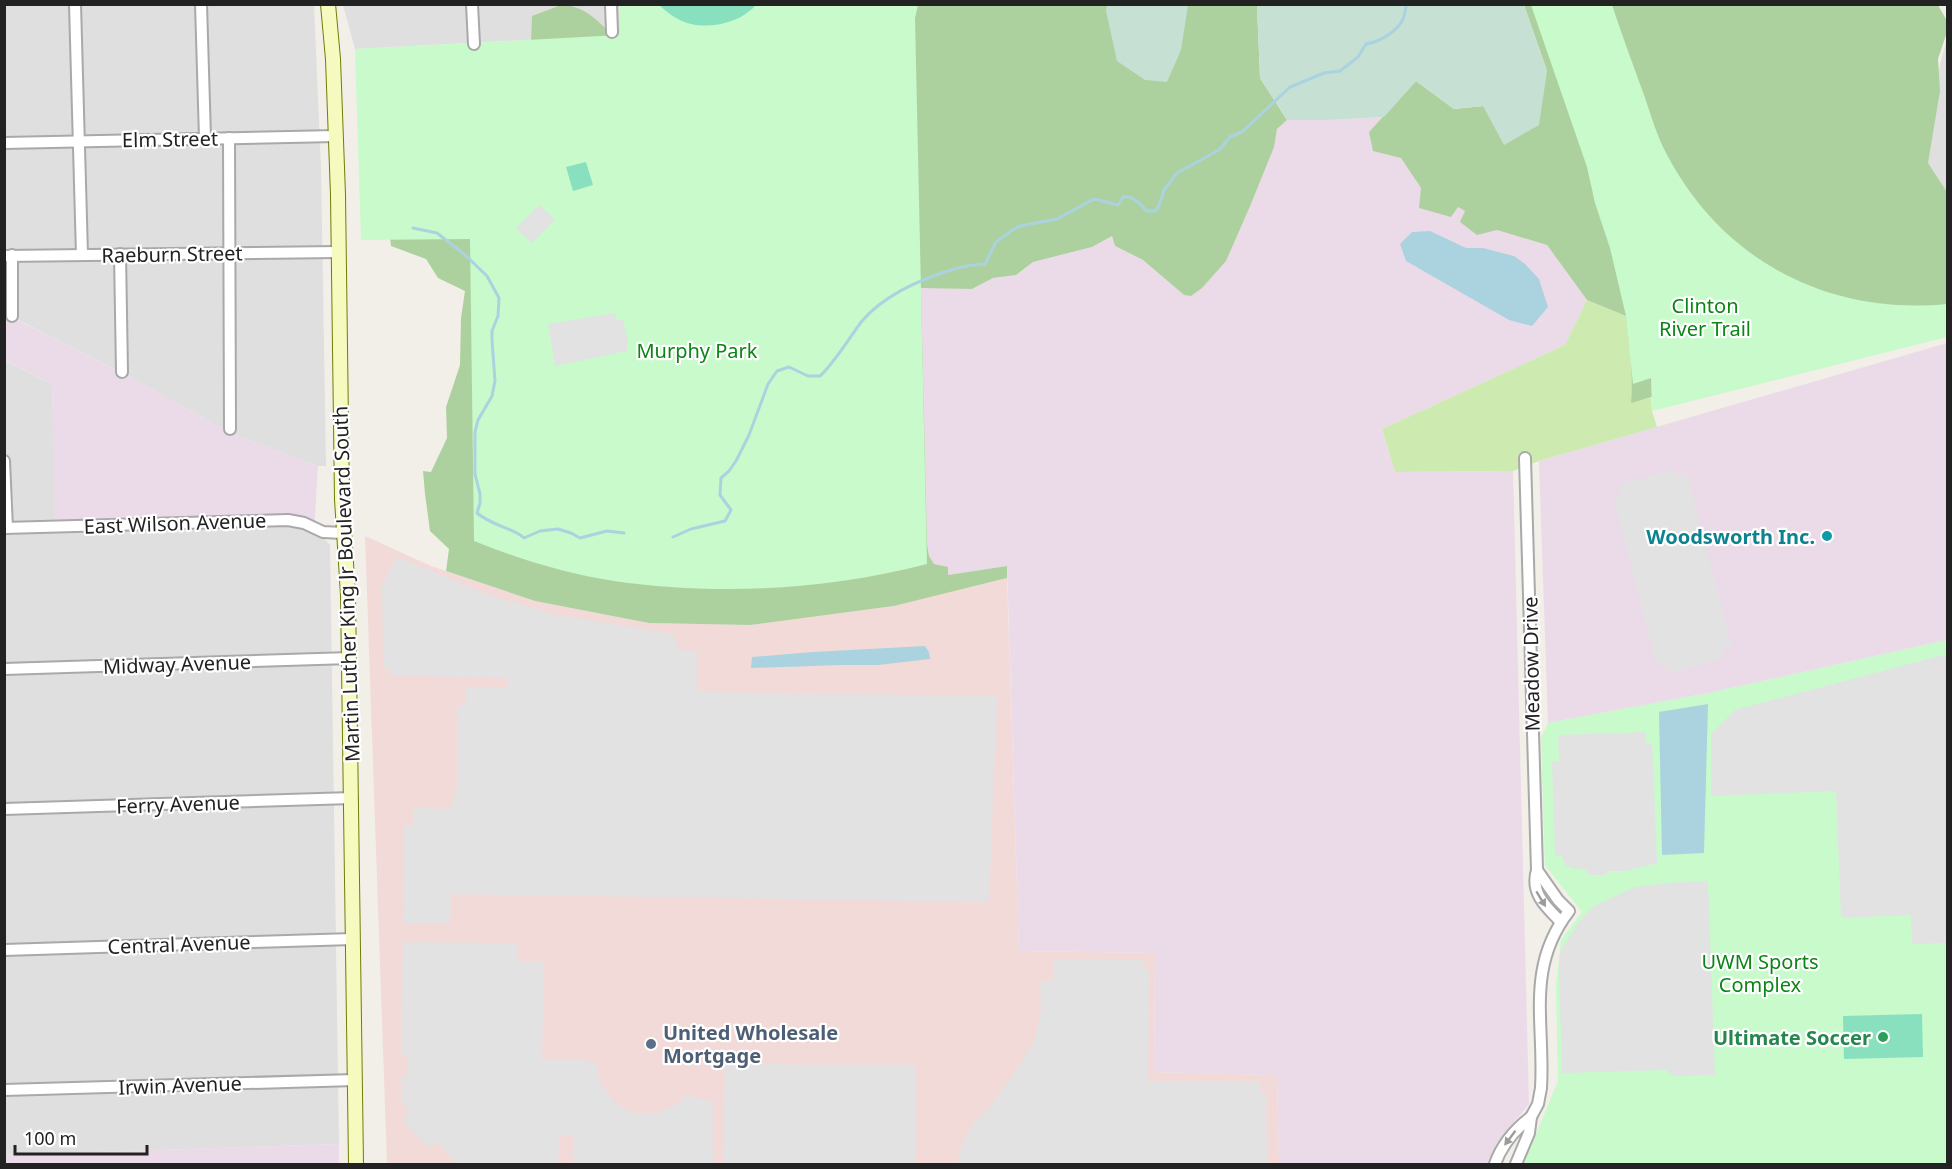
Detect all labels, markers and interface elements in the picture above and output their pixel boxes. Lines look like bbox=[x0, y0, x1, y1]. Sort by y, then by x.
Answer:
street label: Elm Street bbox=[122, 125, 218, 153]
street label: Raeburn Street bbox=[101, 239, 243, 269]
park label: Clinton River Trail bbox=[1659, 292, 1751, 342]
park label: Murphy Park bbox=[636, 337, 758, 364]
street label: Martin Luther King Jr Boulevard South bbox=[326, 405, 366, 763]
street label: East Wilson Avenue bbox=[83, 506, 267, 540]
place label: Woodsworth Inc. bbox=[1646, 523, 1815, 550]
marker: Woodsworth Inc. bbox=[1820, 529, 1834, 543]
street label: Meadow Drive bbox=[1516, 596, 1546, 732]
street label: Midway Avenue bbox=[102, 648, 252, 680]
street label: Ferry Avenue bbox=[116, 788, 240, 820]
one-way arrow bbox=[1536, 891, 1547, 907]
street label: Central Avenue bbox=[107, 928, 251, 960]
park label: UWM Sports Complex bbox=[1702, 948, 1819, 998]
place label: United Wholesale Mortgage bbox=[663, 1019, 838, 1069]
place label: Ultimate Soccer bbox=[1713, 1024, 1871, 1051]
marker: Ultimate Soccer bbox=[1876, 1030, 1890, 1044]
marker: United Wholesale Mortgage bbox=[644, 1037, 658, 1051]
street label: Irwin Avenue bbox=[118, 1069, 242, 1101]
scale bar bbox=[15, 1118, 147, 1156]
text: 100 m bbox=[24, 1126, 76, 1150]
one-way arrow bbox=[1503, 1130, 1516, 1146]

